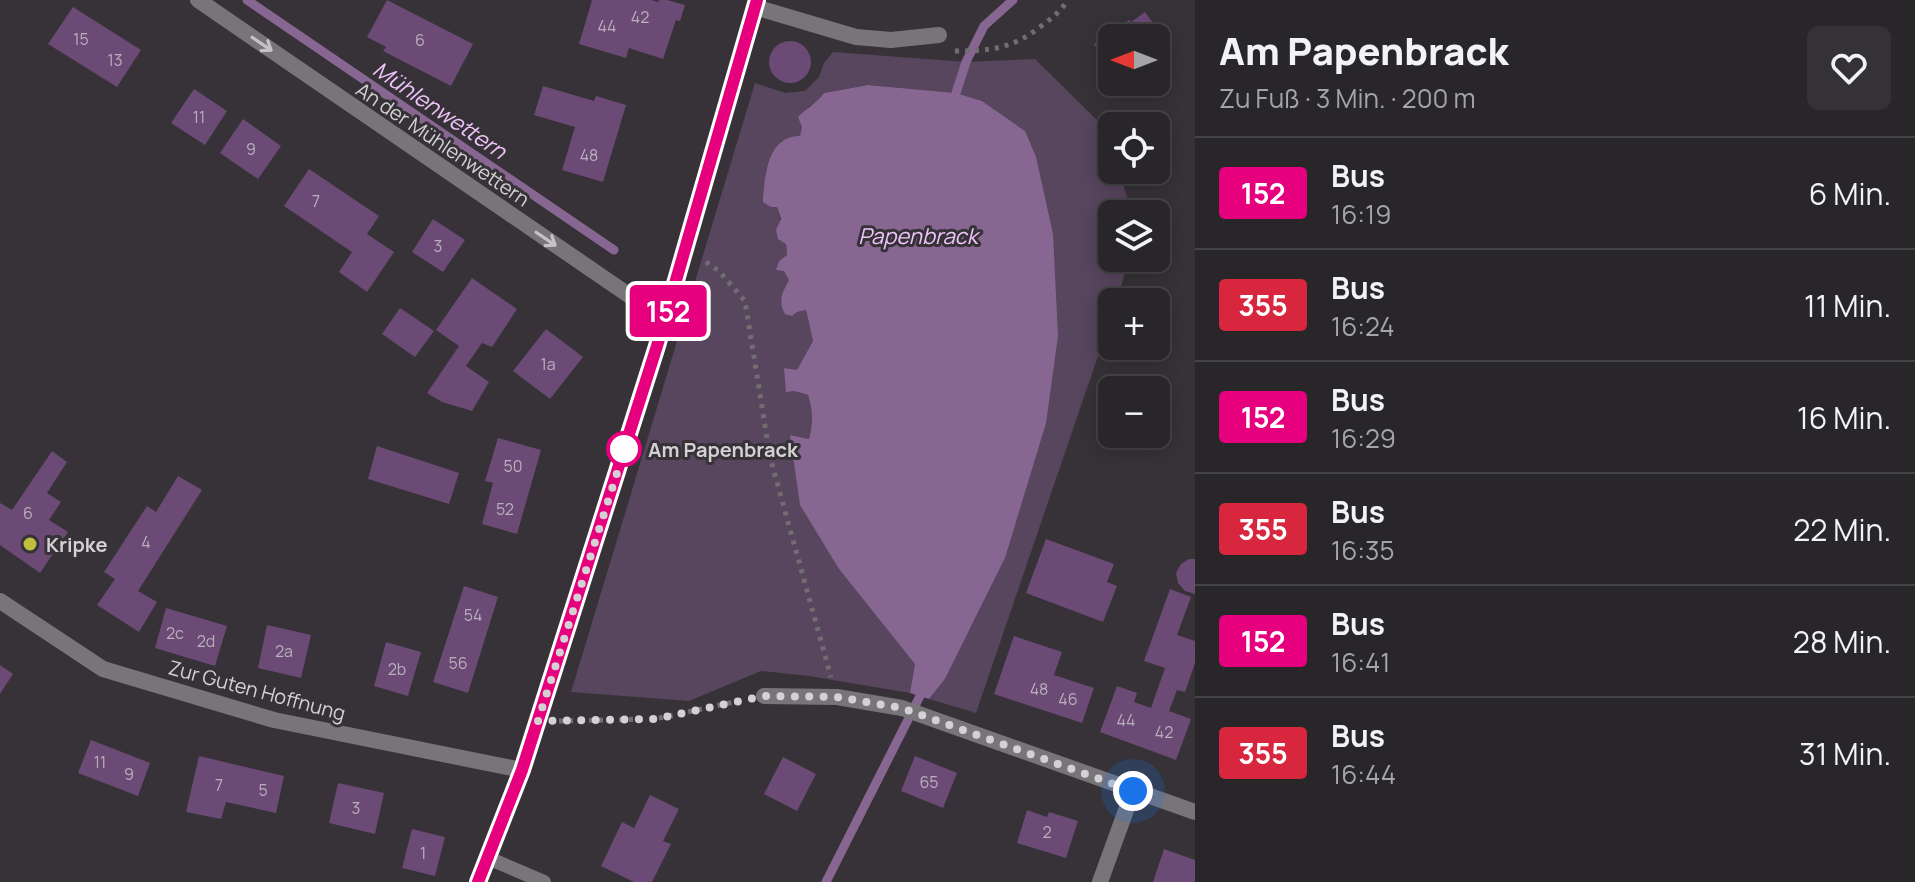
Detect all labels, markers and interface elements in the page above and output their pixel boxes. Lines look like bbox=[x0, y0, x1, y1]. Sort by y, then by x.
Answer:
house number: 42 bbox=[631, 6, 649, 28]
house number: 44 bbox=[597, 15, 617, 37]
north arrow bbox=[1098, 24, 1170, 96]
map controls bbox=[1098, 24, 1170, 448]
text: Am Papenbrack bbox=[1219, 24, 1509, 76]
button: heart bbox=[1807, 26, 1891, 110]
house number: 15 bbox=[73, 28, 89, 50]
house number: 6 bbox=[415, 29, 425, 51]
one-way arrow bbox=[251, 36, 273, 52]
house number: 13 bbox=[107, 49, 123, 71]
water label: Mühlenwettern bbox=[367, 54, 513, 166]
street label: An der Mühlenwettern bbox=[351, 76, 535, 212]
text: Zu Fuß · 3 Min. · 200 m bbox=[1219, 80, 1476, 116]
house number: 11 bbox=[193, 106, 205, 128]
button: locate bbox=[1098, 112, 1170, 184]
house number: 9 bbox=[246, 138, 256, 160]
house number: 48 bbox=[580, 144, 598, 166]
text: Bus bbox=[1331, 155, 1385, 196]
text: 6 Min. bbox=[1809, 173, 1891, 214]
text: 152 bbox=[1241, 174, 1285, 212]
house number: 7 bbox=[312, 190, 320, 212]
text: 16:19 bbox=[1331, 196, 1391, 232]
button: layers bbox=[1098, 200, 1170, 272]
water label: Papenbrack bbox=[858, 221, 981, 251]
one-way arrow bbox=[534, 231, 557, 247]
house number: 3 bbox=[434, 235, 442, 257]
text: Bus bbox=[1331, 267, 1385, 308]
line badge: 152 bbox=[622, 285, 714, 337]
text: 11 Min. bbox=[1804, 285, 1891, 326]
text: 355 bbox=[1238, 286, 1288, 324]
button: + bbox=[1098, 288, 1170, 360]
text: 152 bbox=[646, 292, 690, 330]
text: 16:24 bbox=[1331, 308, 1395, 344]
house number: 1a bbox=[540, 353, 556, 375]
button: − bbox=[1098, 376, 1170, 448]
text: Bus bbox=[1331, 379, 1385, 420]
text: 16 Min. bbox=[1797, 397, 1891, 438]
text: 152 bbox=[1241, 398, 1285, 436]
text: 16:29 bbox=[1331, 420, 1396, 456]
marker: Am Papenbrack bbox=[607, 432, 641, 466]
place label: Am Papenbrack bbox=[648, 436, 799, 463]
house number: 50 bbox=[504, 455, 523, 477]
text: Bus bbox=[1331, 491, 1385, 532]
house number: 52 bbox=[496, 498, 514, 520]
house number: 6 bbox=[23, 502, 33, 524]
text: 22 Min. bbox=[1793, 509, 1891, 550]
text: 355 bbox=[1238, 510, 1288, 548]
place label: Kripke bbox=[46, 531, 107, 558]
house number: 4 bbox=[141, 531, 151, 553]
text: 16:35 bbox=[1331, 532, 1394, 568]
marker: Kripke bbox=[21, 535, 39, 553]
text: Bus bbox=[1331, 603, 1385, 644]
house number: 54 bbox=[464, 604, 482, 626]
text: 28 Min. bbox=[1793, 621, 1891, 662]
house number: 2c bbox=[166, 622, 184, 644]
text: 152 bbox=[1241, 622, 1285, 660]
house number: 2d bbox=[197, 630, 215, 652]
house number: 2a bbox=[275, 640, 293, 662]
text: 16:41 bbox=[1331, 644, 1391, 680]
house number: 56 bbox=[448, 652, 468, 674]
street label: Zur Guten Hoffnung bbox=[165, 653, 349, 727]
house number: 2b bbox=[388, 658, 406, 680]
house number: 48 bbox=[1030, 678, 1048, 700]
house number: 46 bbox=[1058, 688, 1078, 710]
house number: 44 bbox=[1116, 709, 1136, 731]
text: Bus bbox=[1331, 715, 1385, 756]
house number: 42 bbox=[1155, 721, 1173, 743]
text: 31 Min. bbox=[1799, 733, 1891, 774]
text: 355 bbox=[1238, 734, 1288, 772]
house number: 11 bbox=[94, 751, 106, 773]
text: 16:44 bbox=[1331, 756, 1396, 792]
house number: 9 bbox=[124, 763, 134, 785]
house number: 65 bbox=[919, 771, 939, 793]
your location bbox=[1113, 771, 1153, 811]
house number: 7 bbox=[215, 774, 223, 796]
house number: 5 bbox=[258, 779, 268, 801]
house number: 3 bbox=[352, 797, 360, 819]
house number: 2 bbox=[1042, 821, 1052, 843]
house number: 1 bbox=[420, 842, 426, 864]

